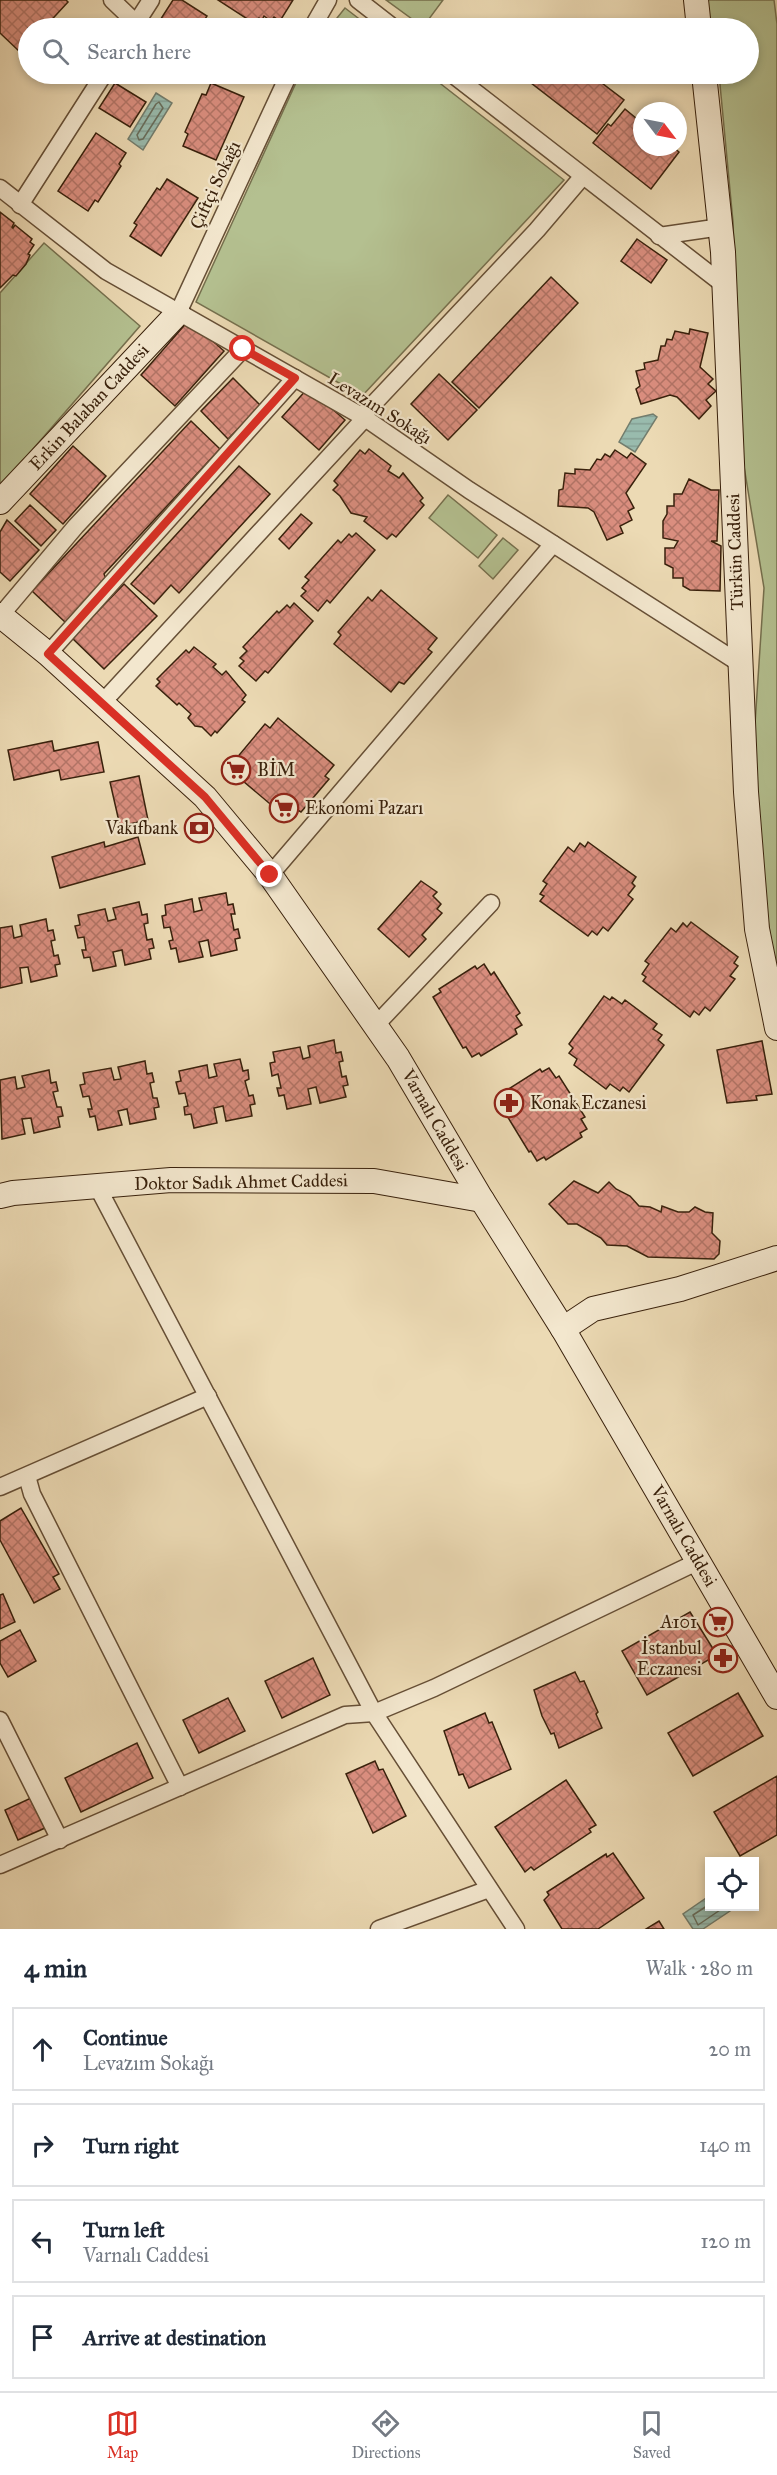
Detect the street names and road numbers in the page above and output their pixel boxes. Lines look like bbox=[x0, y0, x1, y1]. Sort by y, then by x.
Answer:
street label: Çiftçi Sokağı bbox=[185, 137, 246, 233]
street label: Erkin Balaban Caddesi bbox=[25, 339, 153, 475]
street label: Levazım Sokağı bbox=[324, 367, 436, 449]
street label: Türkün Caddesi bbox=[722, 493, 748, 611]
street label: Varnalı Caddesi bbox=[397, 1065, 473, 1175]
street label: Doktor Sadık Ahmet Caddesi bbox=[134, 1169, 348, 1195]
street label: Varnalı Caddesi bbox=[646, 1481, 722, 1591]

